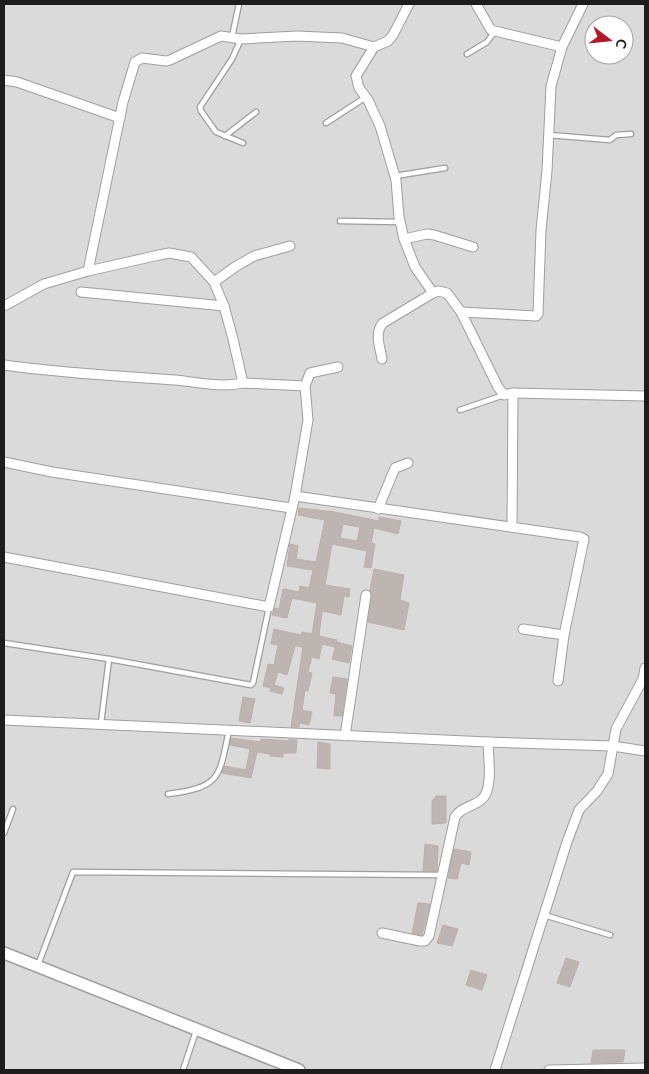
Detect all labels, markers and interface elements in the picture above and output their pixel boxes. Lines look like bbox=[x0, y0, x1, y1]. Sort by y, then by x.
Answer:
north arrow bbox=[584, 15, 634, 65]
text: С bbox=[610, 36, 631, 51]

